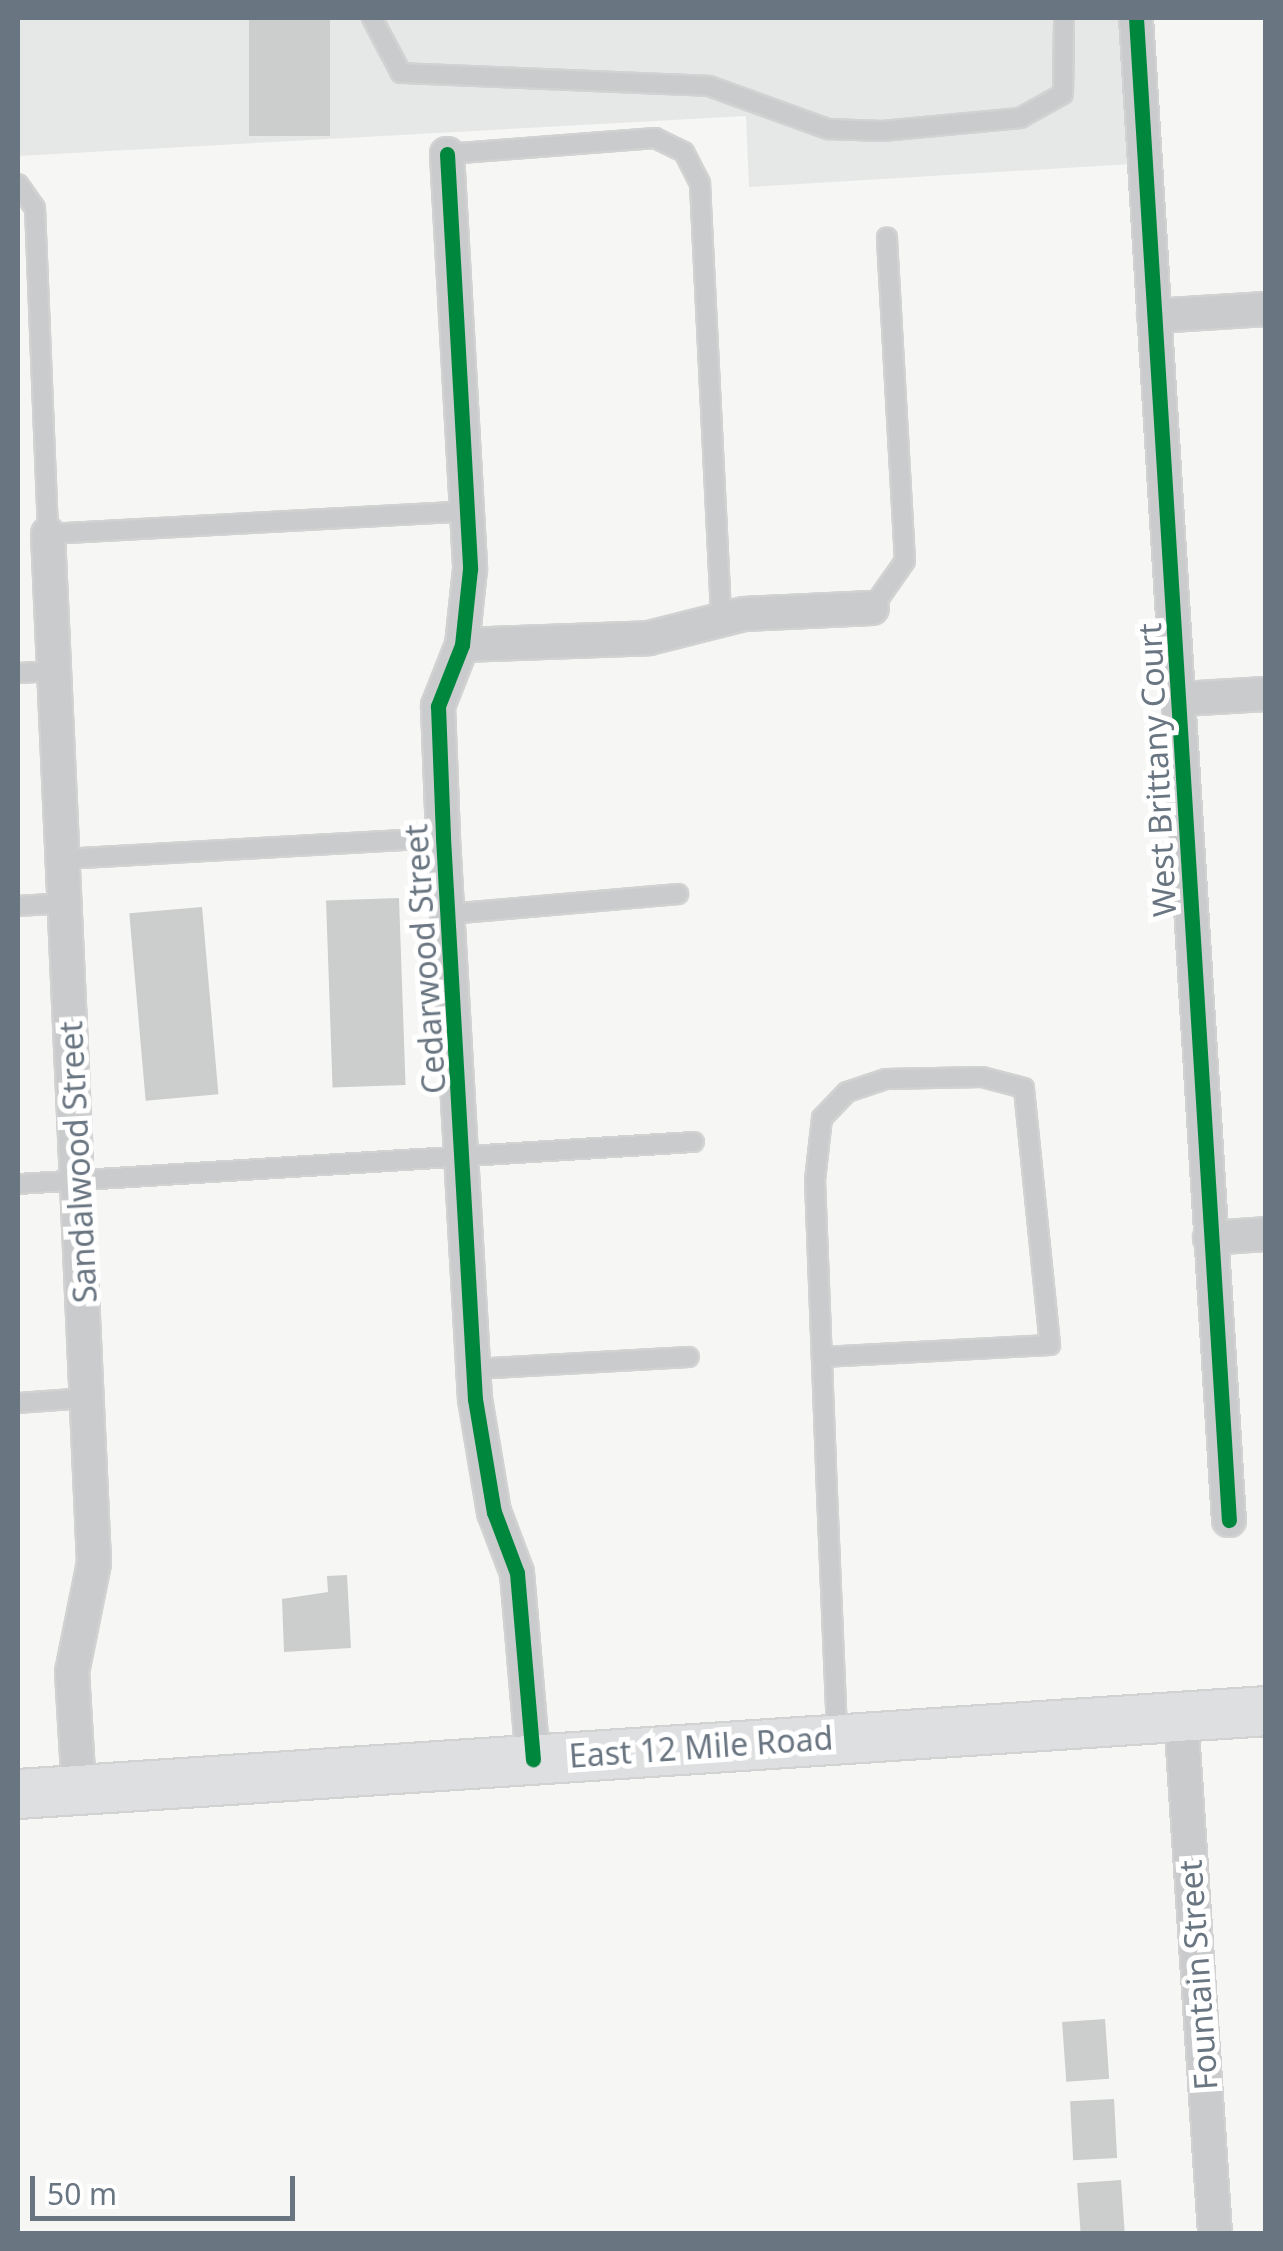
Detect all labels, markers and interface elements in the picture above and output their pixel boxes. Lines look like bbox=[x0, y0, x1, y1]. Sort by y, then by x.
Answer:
street label: West Brittany Court bbox=[1130, 622, 1184, 918]
street label: Cedarwood Street bbox=[396, 823, 454, 1095]
street label: Sandalwood Street bbox=[51, 1020, 105, 1304]
street label: East 12 Mile Road bbox=[568, 1719, 834, 1775]
street label: Fountain Street bbox=[1171, 1859, 1225, 2091]
scale bar bbox=[35, 2156, 300, 2218]
text: 50 m bbox=[47, 2173, 117, 2214]

